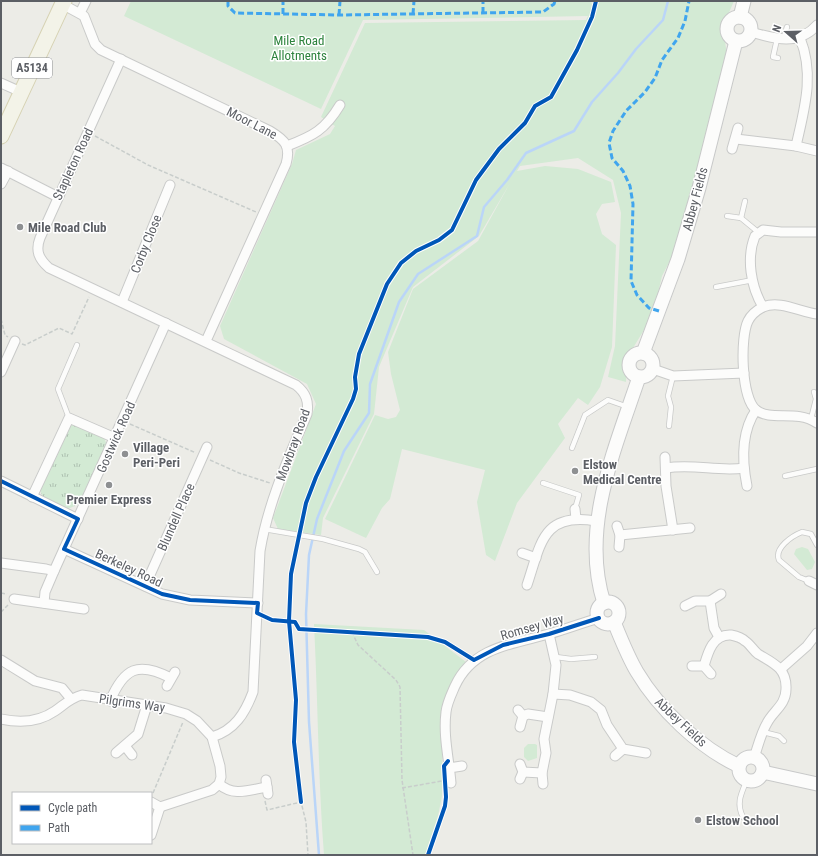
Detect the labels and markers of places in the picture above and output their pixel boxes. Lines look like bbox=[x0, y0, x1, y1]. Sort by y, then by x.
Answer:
place label: Mile Road Club bbox=[28, 220, 106, 235]
marker: Mile Road Club bbox=[15, 222, 25, 232]
place label: Village Peri-Peri bbox=[133, 440, 180, 470]
marker: Village Peri-Peri bbox=[120, 449, 130, 459]
place label: Elstow Medical Centre bbox=[583, 457, 662, 487]
marker: Elstow Medical Centre bbox=[570, 466, 580, 476]
marker: Premier Express bbox=[104, 480, 114, 490]
place label: Premier Express bbox=[66, 492, 152, 507]
place label: Elstow School bbox=[706, 813, 779, 828]
marker: Elstow School bbox=[693, 815, 703, 825]

